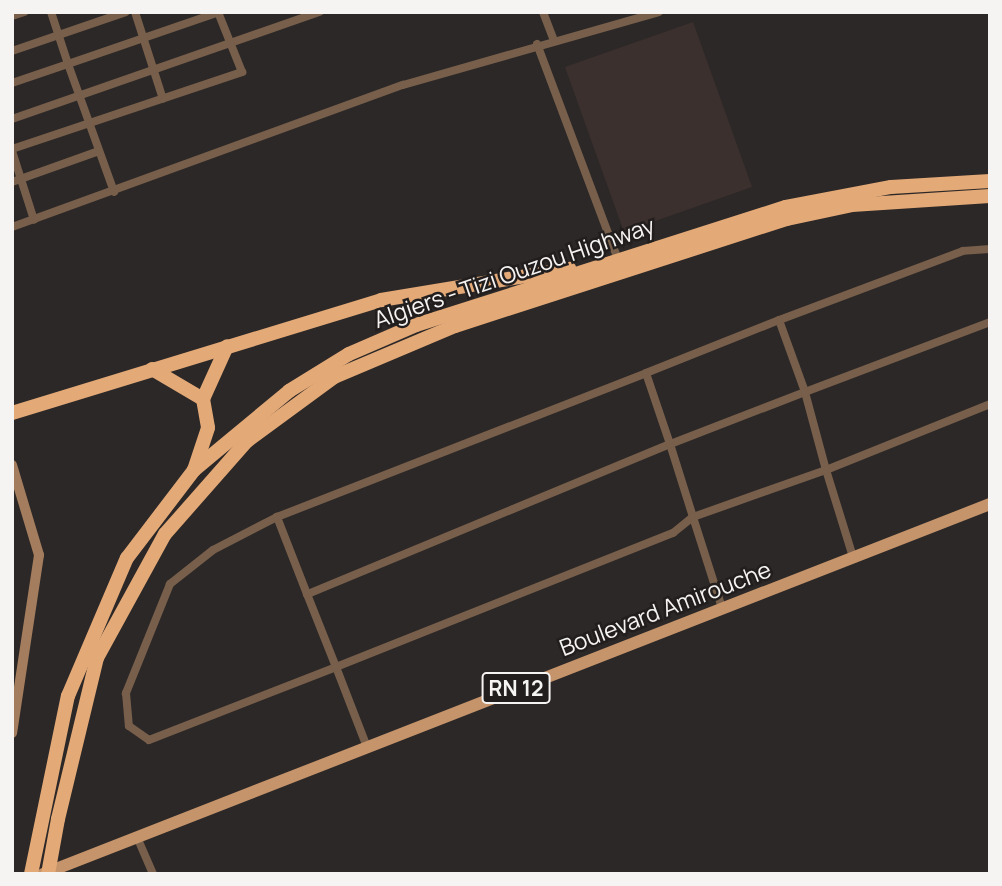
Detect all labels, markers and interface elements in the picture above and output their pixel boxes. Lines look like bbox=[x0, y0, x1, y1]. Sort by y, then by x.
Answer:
street label: Algiers - Tizi Ouzou Highway bbox=[370, 211, 658, 333]
street label: Boulevard Amirouche bbox=[555, 555, 775, 661]
road number: RN 12 bbox=[481, 670, 551, 706]

